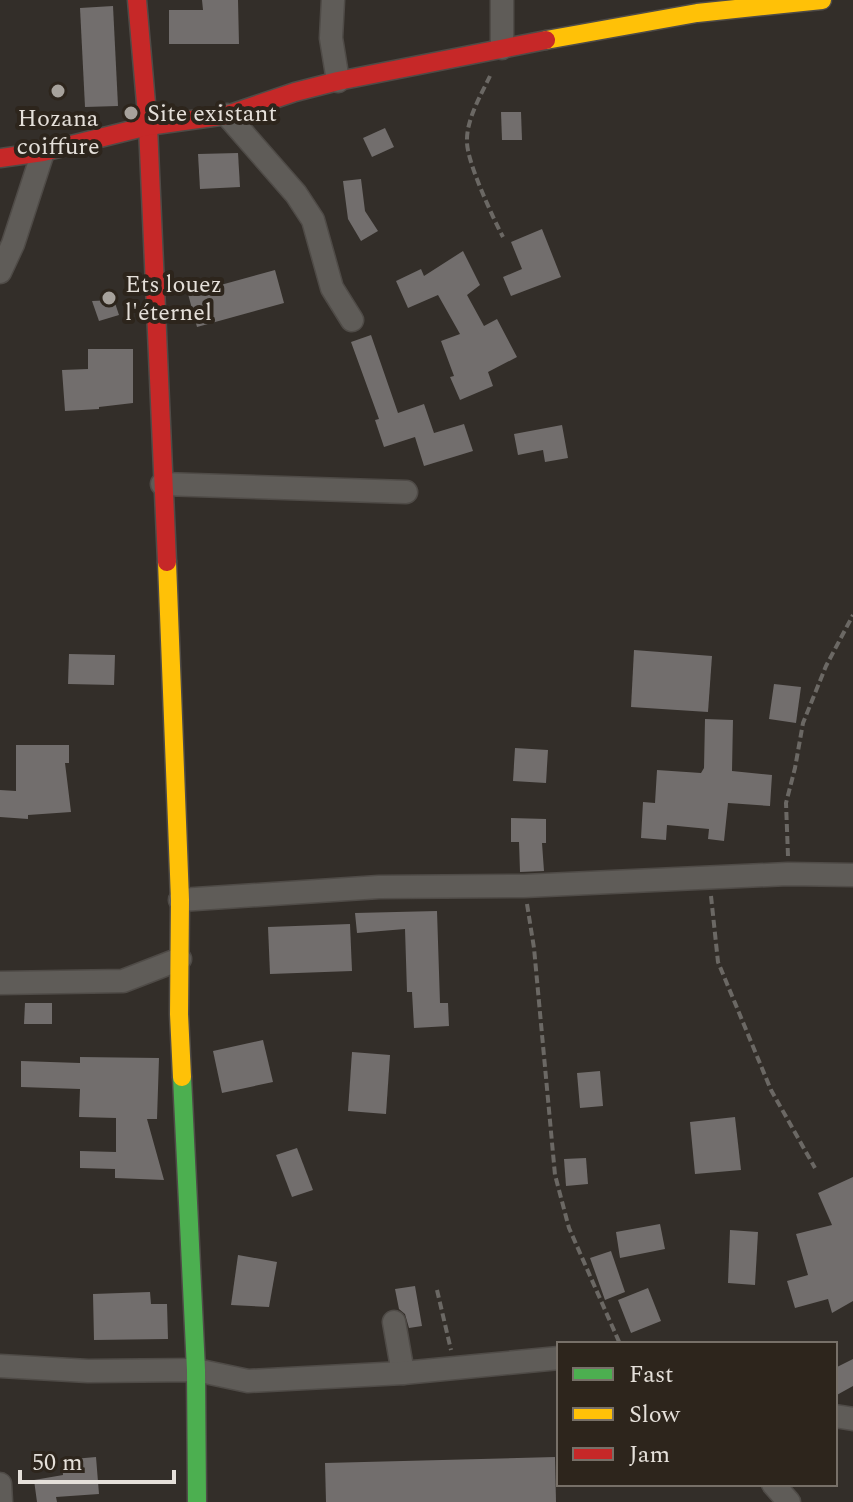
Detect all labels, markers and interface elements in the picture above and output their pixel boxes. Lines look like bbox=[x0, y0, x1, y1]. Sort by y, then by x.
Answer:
marker: Hozana coiffure bbox=[49, 82, 67, 100]
place label: Site existant bbox=[147, 96, 277, 132]
place label: Hozana coiffure bbox=[17, 101, 100, 165]
marker: Site existant bbox=[122, 104, 140, 122]
place label: Ets louez l'éternel bbox=[125, 267, 222, 331]
marker: Ets louez l'éternel bbox=[100, 289, 118, 307]
legend bbox=[557, 1342, 837, 1486]
text: Fast bbox=[629, 1357, 674, 1393]
text: Slow bbox=[629, 1397, 681, 1433]
scale bar bbox=[20, 1434, 174, 1484]
text: Jam bbox=[629, 1437, 670, 1473]
text: 50 m bbox=[32, 1445, 83, 1481]

